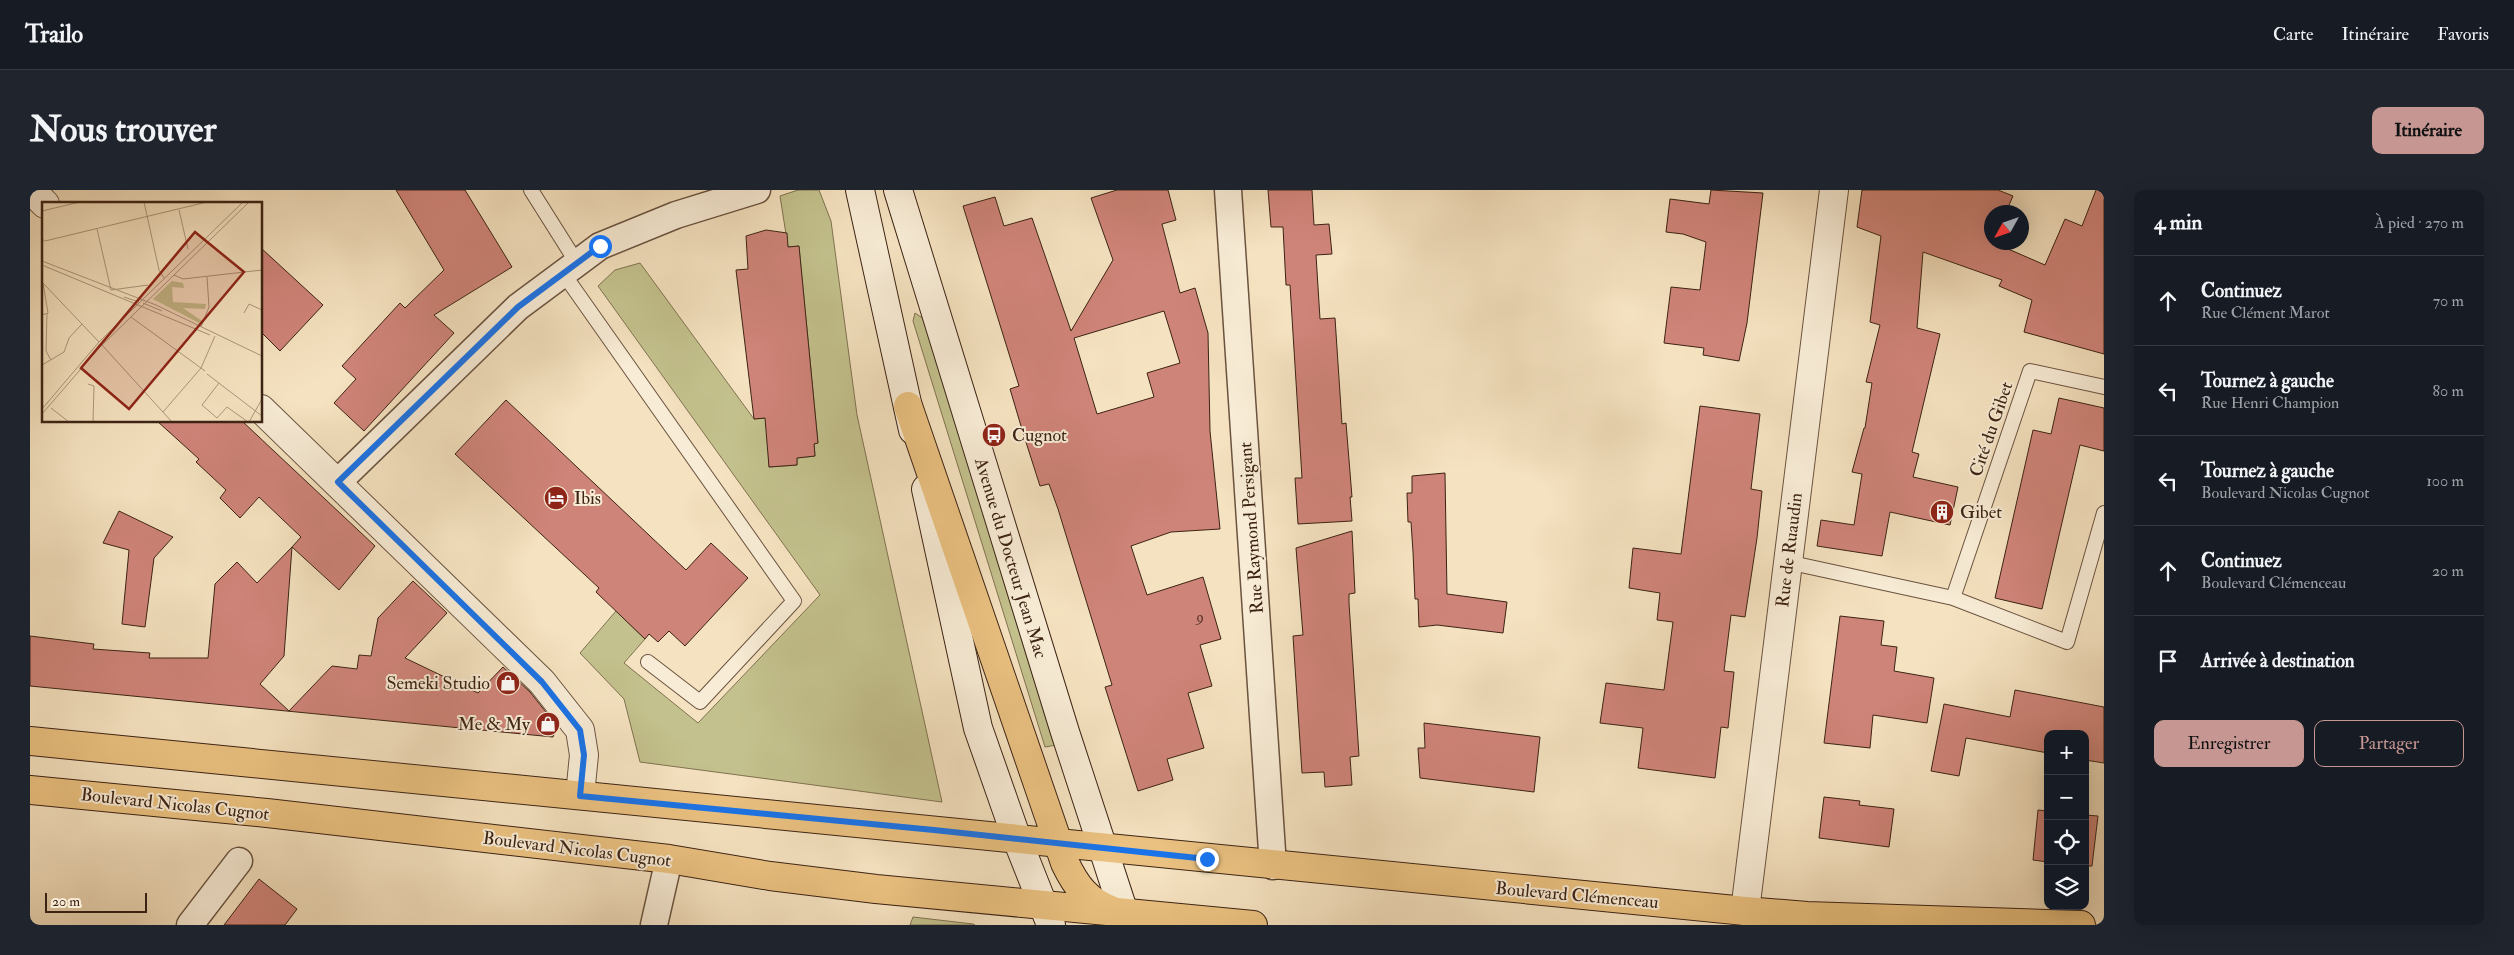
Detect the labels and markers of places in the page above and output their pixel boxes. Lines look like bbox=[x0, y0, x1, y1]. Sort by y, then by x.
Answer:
bus stop icon: Cugnot bbox=[981, 422, 1007, 448]
place label: Cugnot bbox=[1012, 424, 1067, 447]
hotel icon: Ibis bbox=[543, 485, 569, 511]
place label: Ibis bbox=[574, 487, 601, 510]
building icon: Gibet bbox=[1929, 499, 1955, 525]
place label: Gibet bbox=[1960, 501, 2002, 524]
shop icon: Semeki Studio bbox=[495, 670, 521, 696]
place label: Semeki Studio bbox=[386, 672, 490, 695]
shop icon: Me & My bbox=[535, 711, 561, 737]
place label: Me & My bbox=[458, 713, 531, 736]

